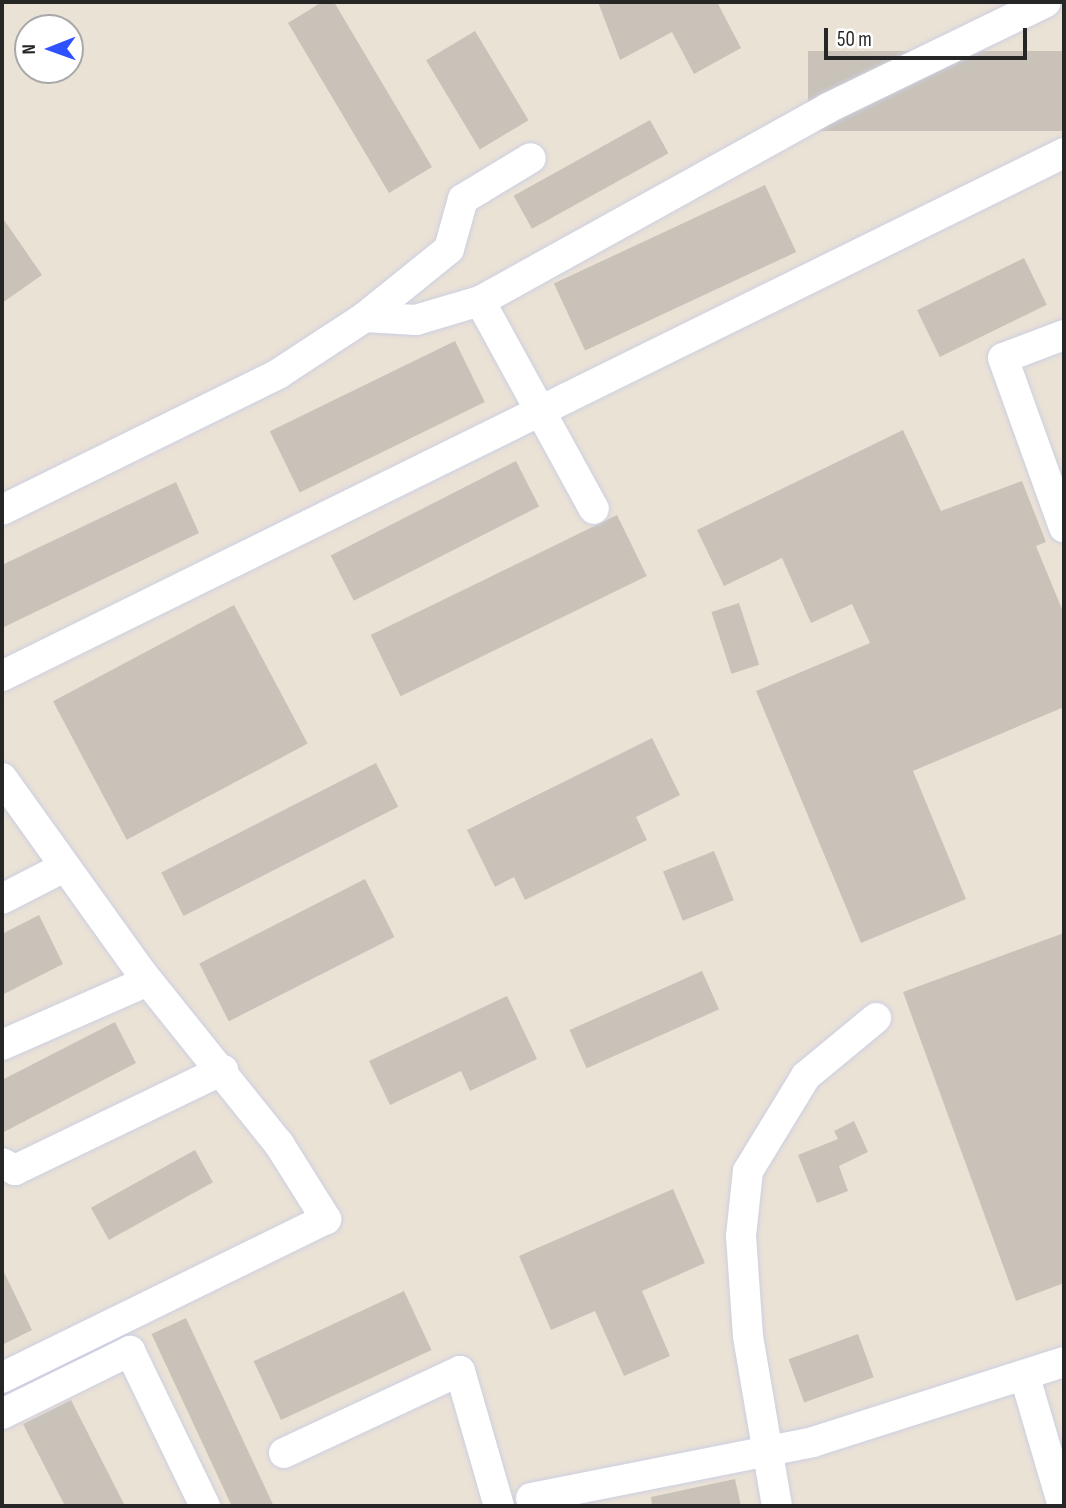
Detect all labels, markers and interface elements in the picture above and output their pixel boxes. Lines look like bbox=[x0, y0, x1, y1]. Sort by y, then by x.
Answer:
north arrow bbox=[14, 14, 84, 84]
scale bar bbox=[828, 14, 1031, 58]
text: 50 m bbox=[837, 27, 872, 52]
text: N bbox=[18, 44, 41, 55]

